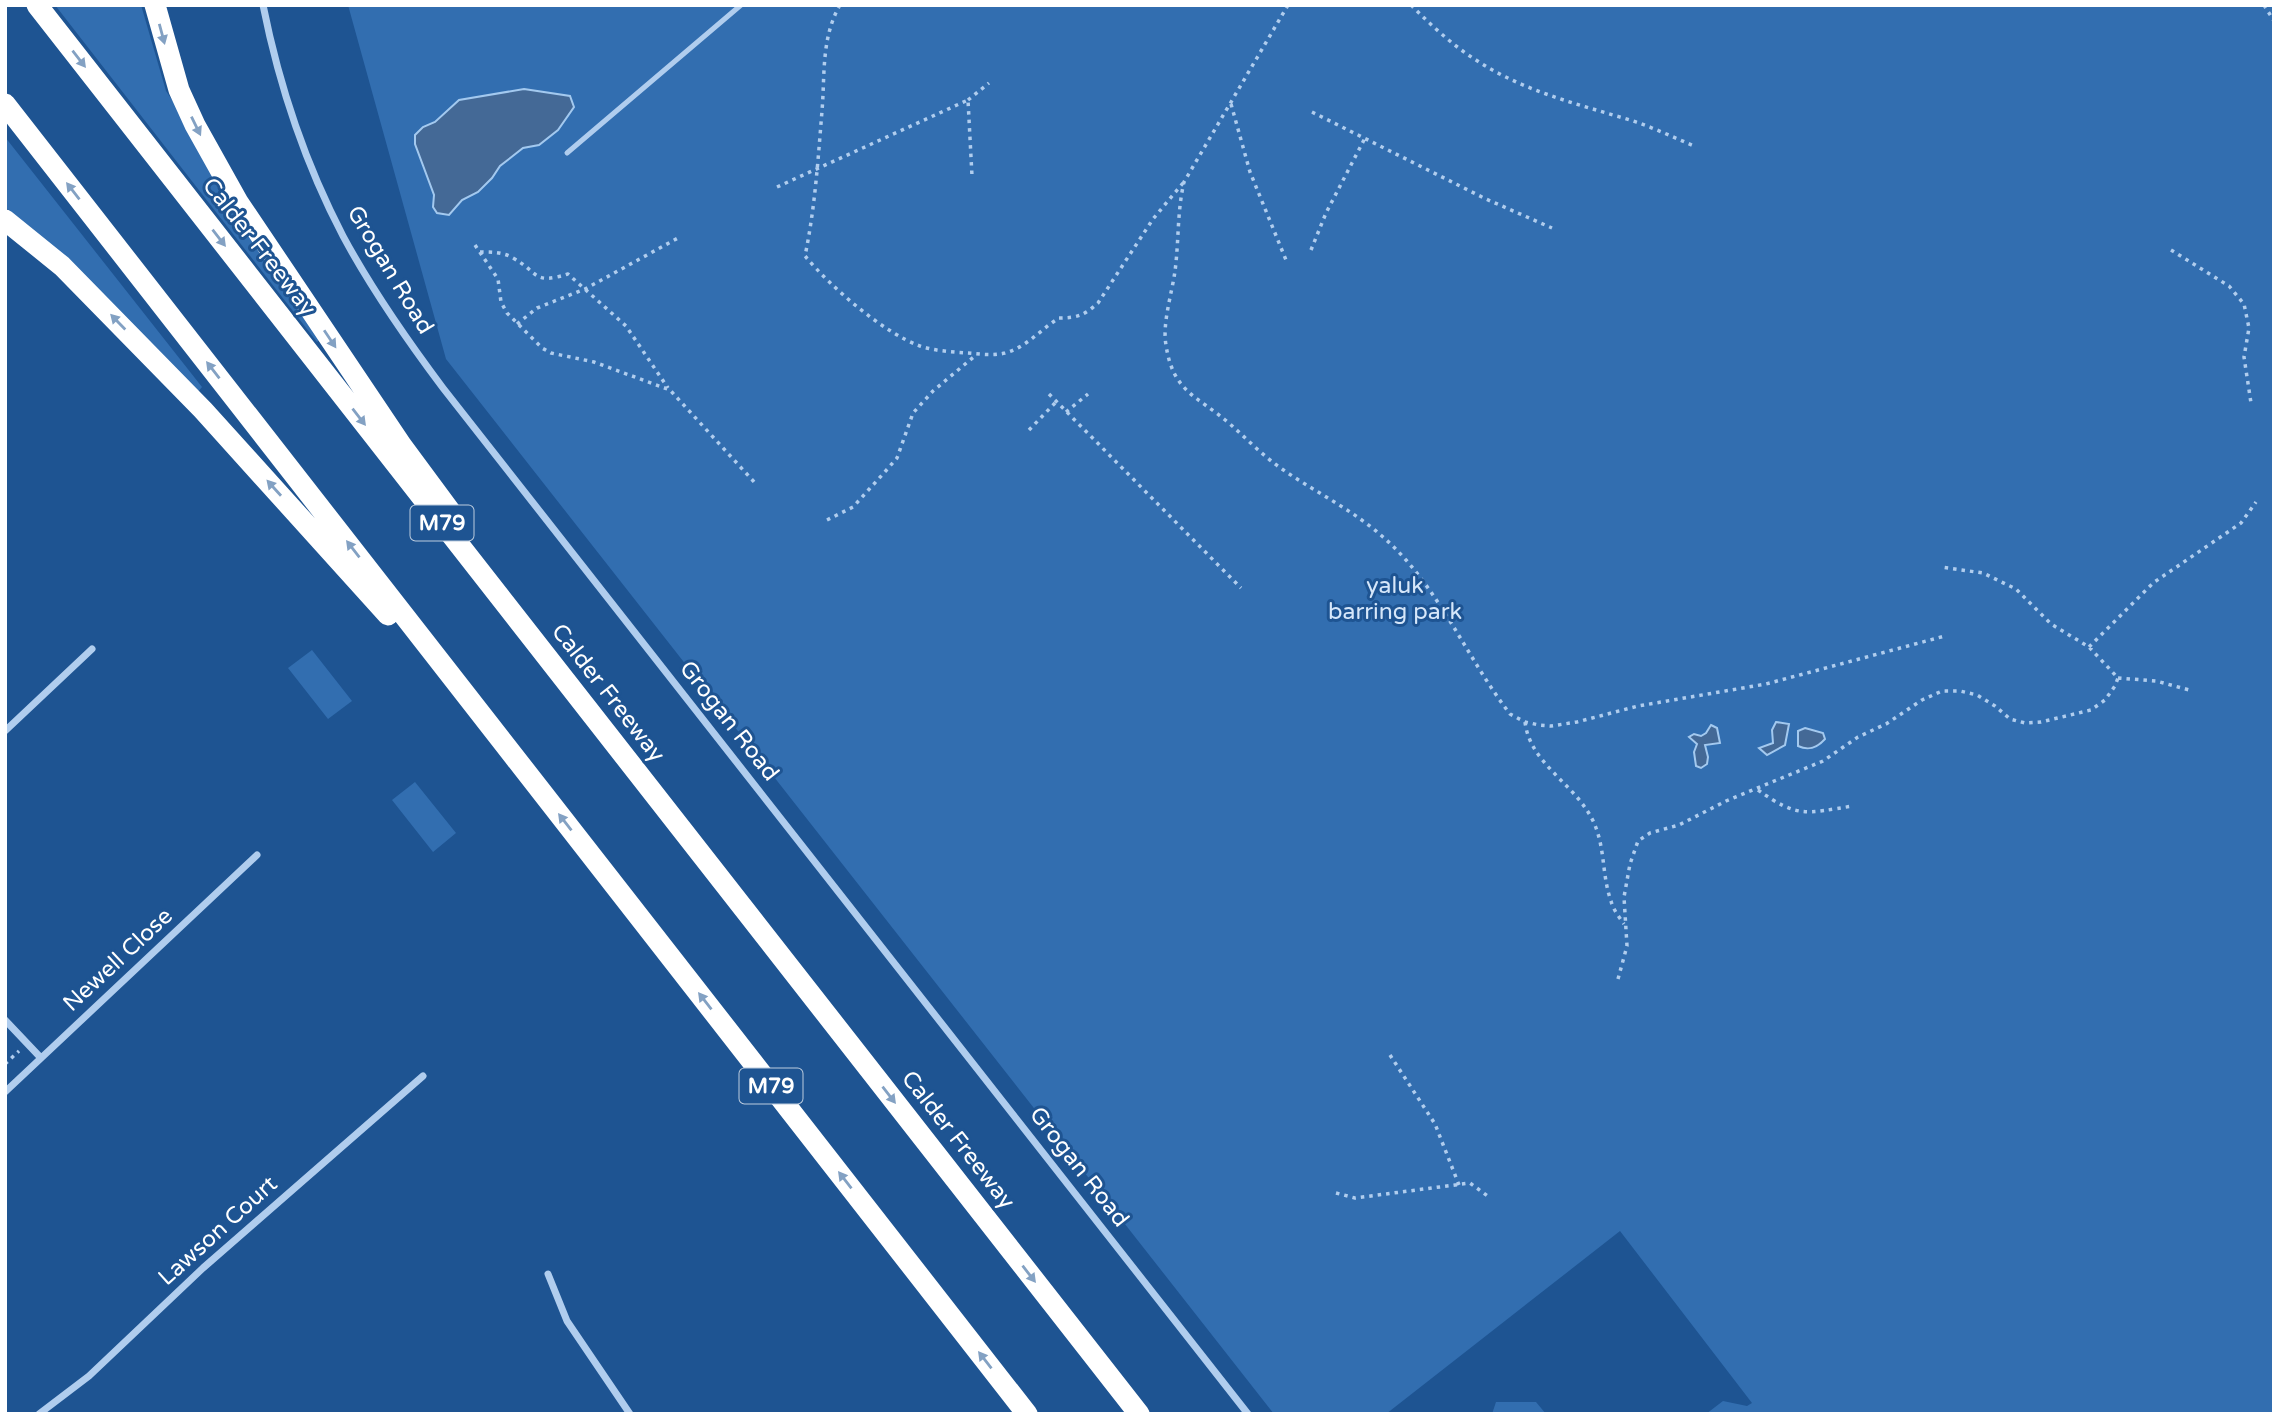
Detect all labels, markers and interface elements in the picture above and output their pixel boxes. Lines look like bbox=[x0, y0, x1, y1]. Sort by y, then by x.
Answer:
one-way arrow bbox=[157, 23, 168, 45]
one-way arrow bbox=[71, 50, 85, 68]
one-way arrow bbox=[191, 116, 202, 136]
street label: Calder Freeway bbox=[196, 172, 322, 322]
one-way arrow bbox=[65, 182, 80, 200]
street label: Grogan Road bbox=[341, 201, 439, 339]
one-way arrow bbox=[211, 229, 226, 247]
one-way arrow bbox=[110, 314, 126, 331]
one-way arrow bbox=[323, 330, 336, 349]
one-way arrow bbox=[206, 361, 221, 379]
one-way arrow bbox=[351, 409, 366, 426]
one-way arrow bbox=[266, 479, 282, 497]
road number: M79 bbox=[410, 505, 474, 540]
one-way arrow bbox=[346, 540, 361, 558]
park label: yaluk barring park bbox=[1328, 572, 1462, 626]
street label: Calder Freeway bbox=[545, 618, 671, 768]
street label: Grogan Road bbox=[673, 655, 785, 787]
one-way arrow bbox=[558, 813, 573, 831]
street label: Newell Close bbox=[58, 902, 178, 1018]
one-way arrow bbox=[698, 992, 712, 1010]
street label: Calder Freeway bbox=[895, 1065, 1021, 1215]
road number: M79 bbox=[740, 1068, 802, 1104]
one-way arrow bbox=[881, 1085, 896, 1103]
street label: Grogan Road bbox=[1023, 1101, 1135, 1233]
street label: Lawson Court bbox=[153, 1170, 283, 1292]
one-way arrow bbox=[837, 1172, 852, 1190]
one-way arrow bbox=[1022, 1265, 1036, 1283]
one-way arrow bbox=[978, 1351, 992, 1369]

